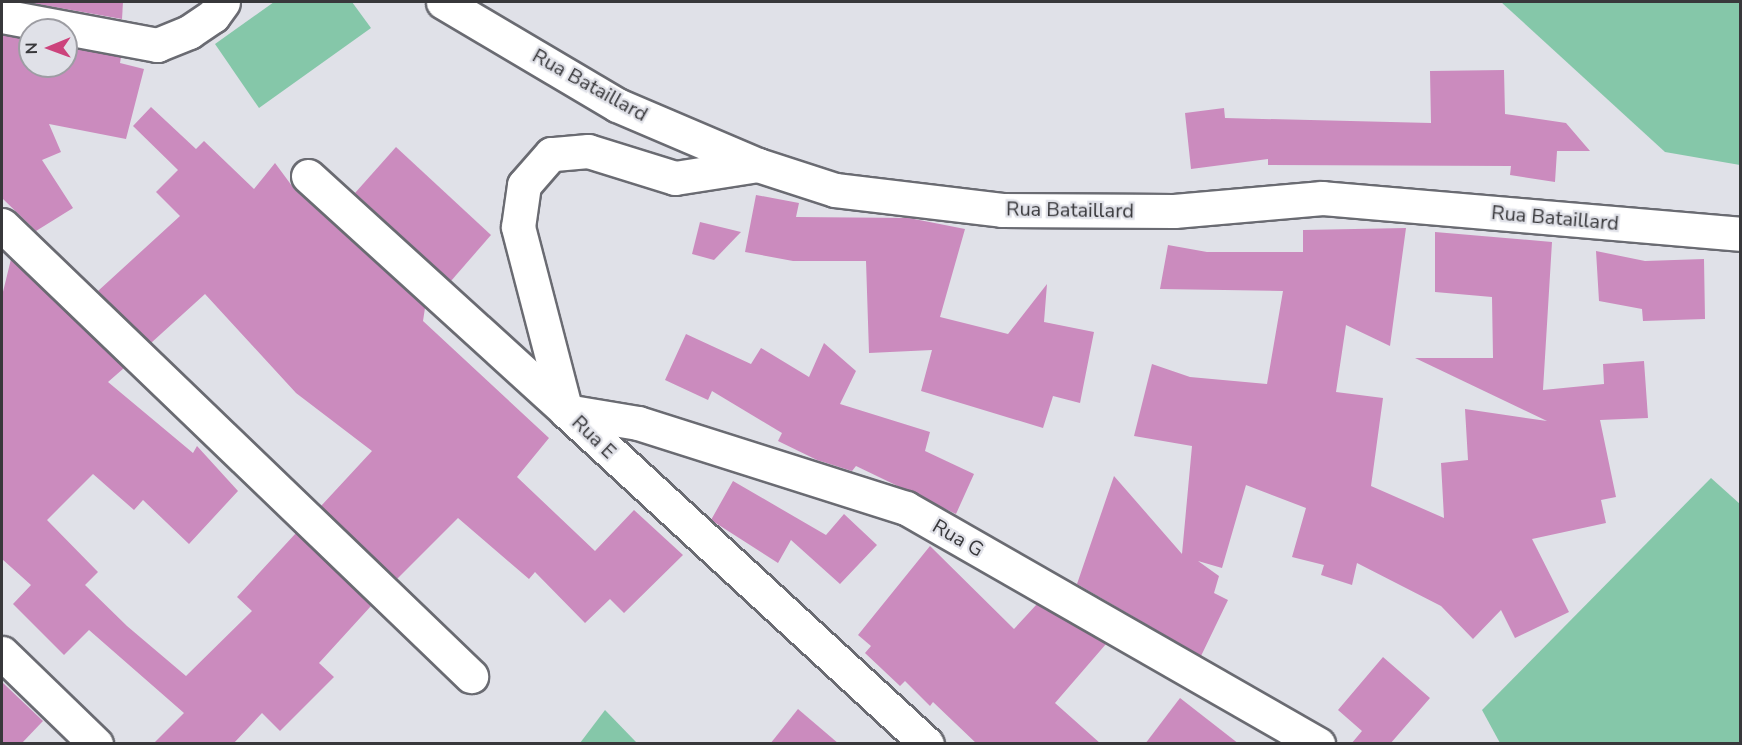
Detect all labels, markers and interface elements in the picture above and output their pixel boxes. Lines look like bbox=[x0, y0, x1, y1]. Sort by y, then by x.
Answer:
north arrow bbox=[18, 18, 78, 78]
text: N bbox=[21, 42, 43, 54]
street label: Rua Bataillard bbox=[528, 44, 652, 126]
street label: Rua Bataillard bbox=[1006, 197, 1134, 223]
street label: Rua Bataillard bbox=[1490, 200, 1620, 236]
street label: Rua E bbox=[567, 410, 621, 464]
street label: Rua G bbox=[928, 514, 988, 562]

